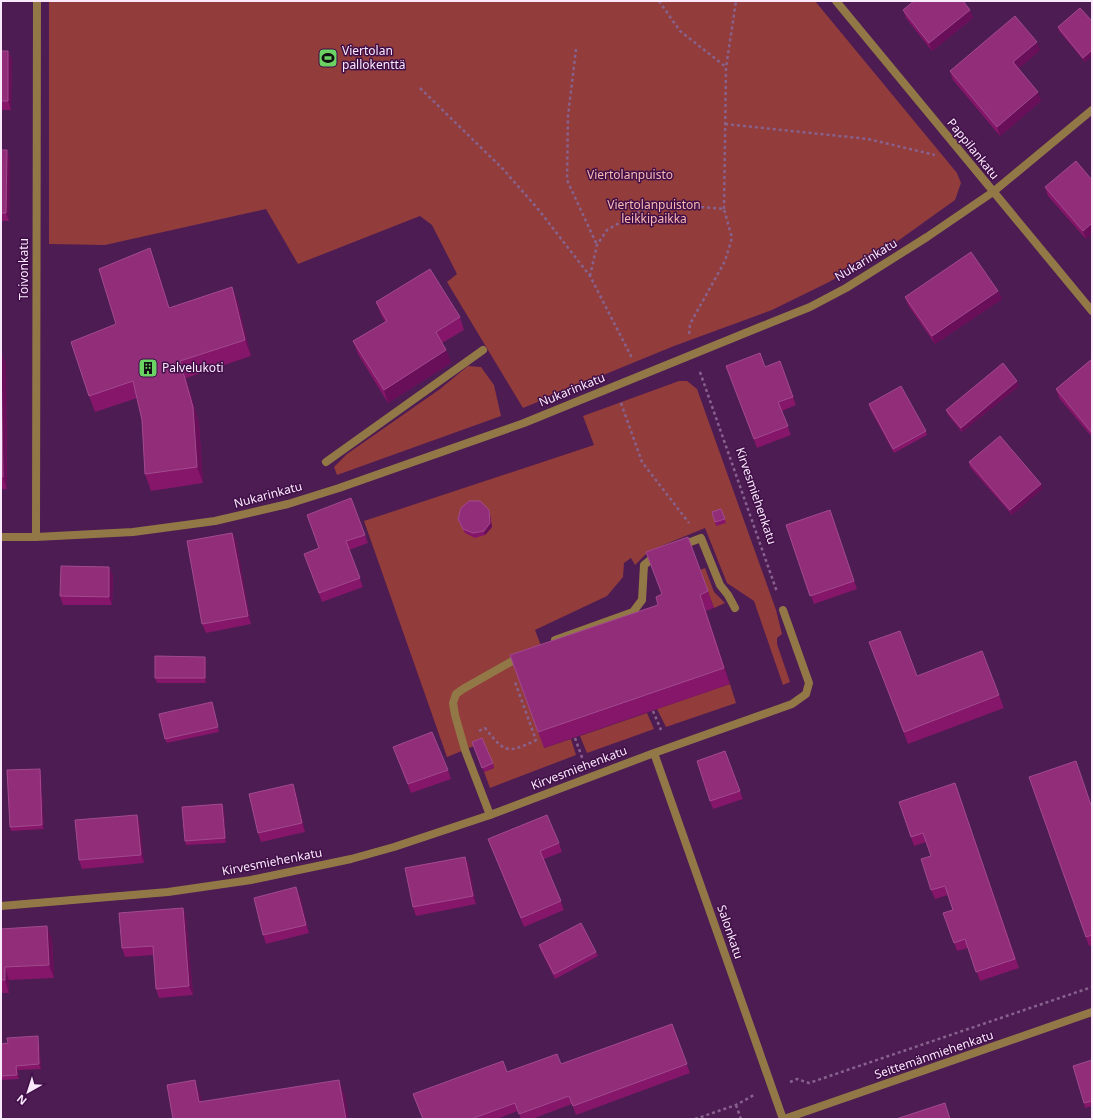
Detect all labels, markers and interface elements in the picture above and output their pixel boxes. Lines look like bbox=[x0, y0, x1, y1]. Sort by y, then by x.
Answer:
place label: Viertolan pallokenttä bbox=[342, 42, 406, 73]
sports icon: Viertolan pallokenttä bbox=[317, 47, 339, 69]
street label: Pappilankatu bbox=[944, 115, 1003, 183]
park label: Viertolanpuisto bbox=[587, 166, 673, 183]
park label: Viertolanpuiston leikkipaikka bbox=[607, 196, 701, 227]
street label: Nukarinkatu bbox=[831, 234, 900, 285]
street label: Toivonkatu bbox=[15, 238, 32, 300]
building icon: Palvelukoti bbox=[137, 357, 159, 379]
place label: Palvelukoti bbox=[162, 359, 224, 376]
street label: Nukarinkatu bbox=[536, 369, 607, 411]
street label: Kirvesmiehenkatu bbox=[732, 445, 781, 547]
street label: Nukarinkatu bbox=[232, 477, 304, 512]
street label: Kirvesmiehenkatu bbox=[528, 741, 629, 794]
street label: Kirvesmiehenkatu bbox=[220, 843, 323, 880]
street label: Salonkatu bbox=[713, 903, 748, 961]
street label: Seittemänmiehenkatu bbox=[872, 1026, 996, 1083]
north arrow bbox=[8, 1072, 48, 1112]
text: N bbox=[13, 1092, 30, 1109]

